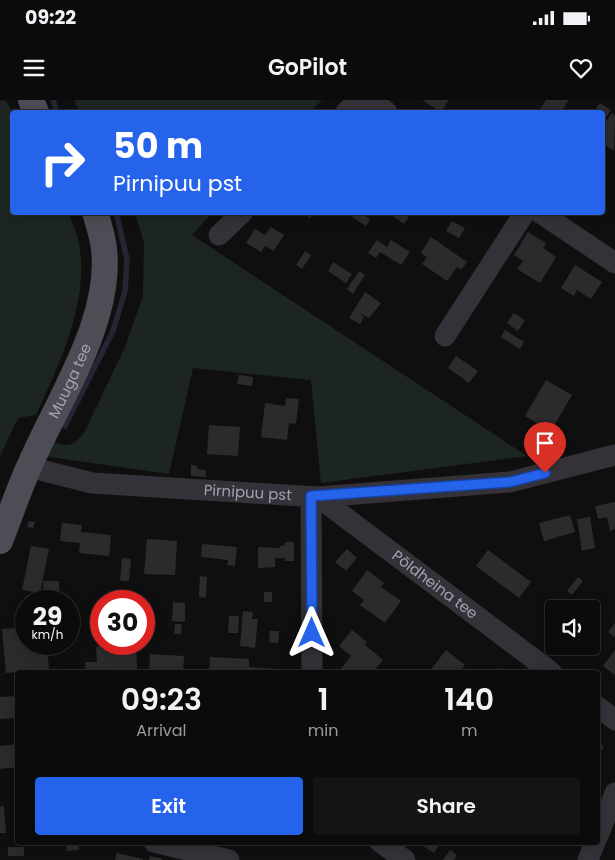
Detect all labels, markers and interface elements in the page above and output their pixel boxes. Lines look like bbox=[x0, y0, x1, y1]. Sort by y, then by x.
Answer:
text: 09:22 bbox=[25, 4, 76, 31]
text: GoPilot bbox=[268, 52, 347, 83]
icon: menu bbox=[20, 54, 48, 82]
icon: heart bbox=[567, 54, 595, 82]
text: 50 m bbox=[113, 121, 203, 170]
icon: right bbox=[30, 130, 95, 195]
text: Pirnipuu pst bbox=[113, 168, 242, 199]
street label: Muuga tee bbox=[43, 340, 96, 422]
pin bbox=[524, 422, 566, 473]
icon: arrive bbox=[531, 429, 559, 457]
street label: Pirnipuu pst bbox=[203, 479, 292, 505]
street label: Põldheina tee bbox=[388, 545, 482, 623]
speed limit sign: 30 bbox=[90, 590, 155, 655]
text: 29 bbox=[33, 599, 62, 634]
map controls bbox=[545, 600, 600, 655]
button: sound bbox=[545, 600, 600, 655]
position arrow bbox=[285, 606, 337, 658]
text: km/h bbox=[32, 626, 63, 643]
text: 09:23 bbox=[121, 678, 202, 721]
text: 1 bbox=[318, 678, 329, 721]
text: 140 bbox=[444, 678, 494, 721]
text: Arrival bbox=[136, 719, 187, 742]
text: min bbox=[308, 719, 338, 742]
text: m bbox=[461, 719, 477, 742]
button: Exit bbox=[35, 777, 303, 835]
button: Share bbox=[313, 777, 580, 835]

